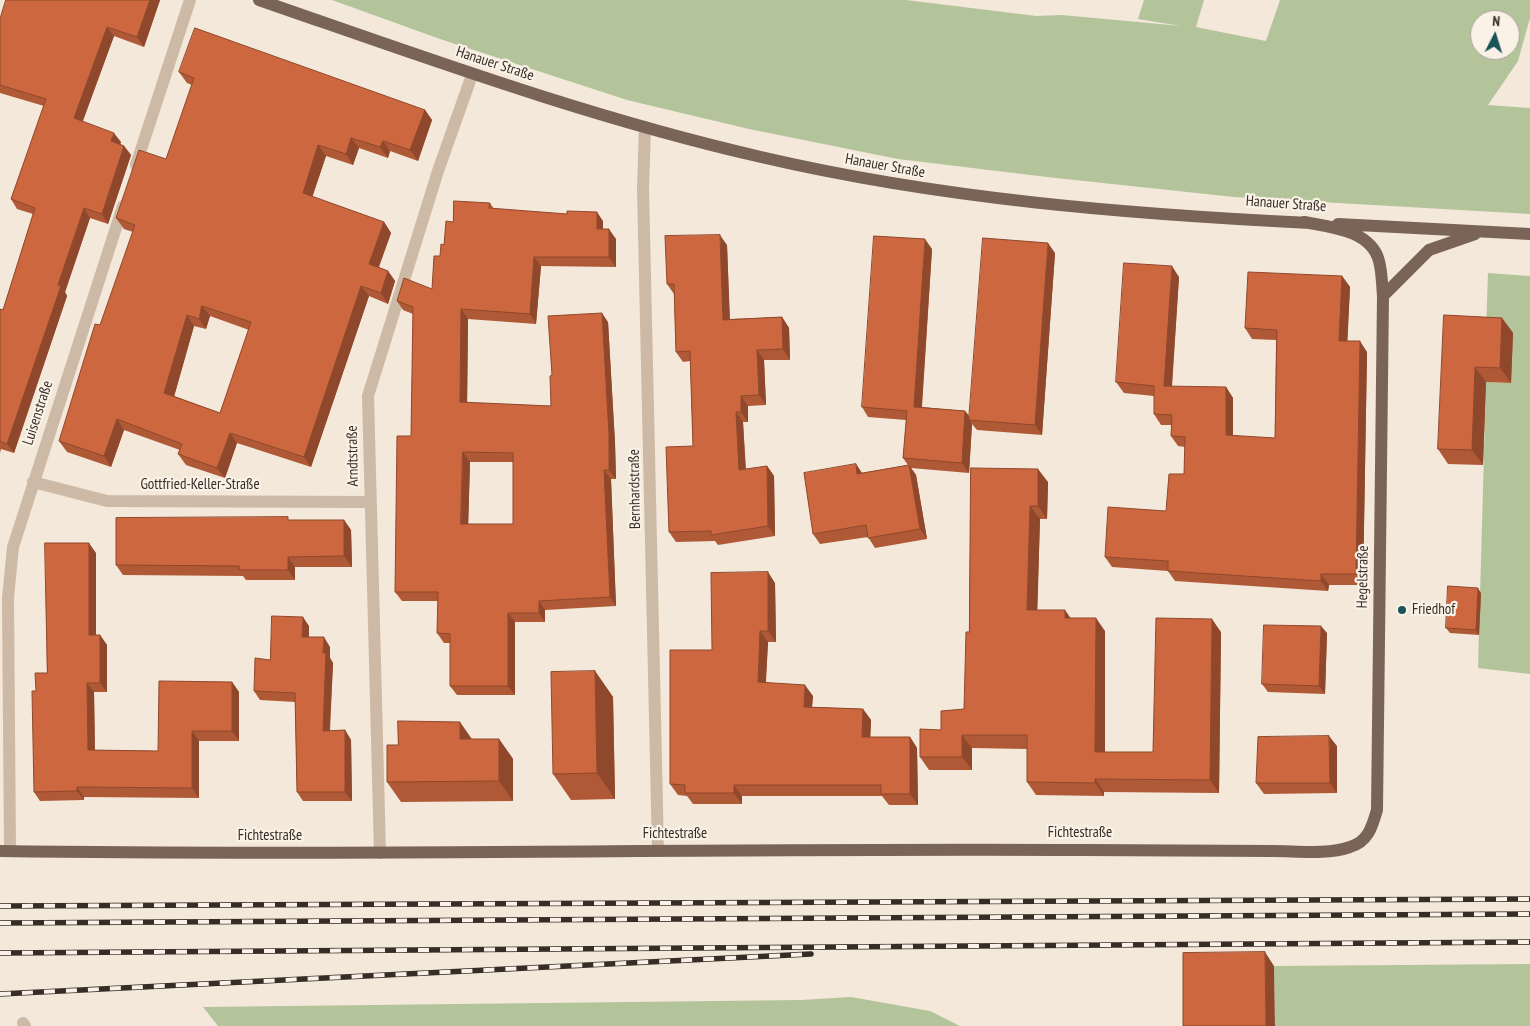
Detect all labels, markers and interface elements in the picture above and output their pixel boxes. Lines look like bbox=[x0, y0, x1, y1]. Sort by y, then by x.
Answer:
north arrow bbox=[1470, 10, 1520, 60]
text: N bbox=[1492, 12, 1501, 30]
street label: Hanauer Straße bbox=[454, 43, 536, 85]
street label: Hanauer Straße bbox=[844, 150, 926, 182]
street label: Hanauer Straße bbox=[1245, 192, 1327, 216]
street label: Luisenstraße bbox=[19, 379, 57, 447]
street label: Arndtstraße bbox=[343, 425, 363, 487]
street label: Bernhardstraße bbox=[625, 449, 645, 529]
street label: Gottfried-Keller-Straße bbox=[140, 476, 260, 494]
street label: Hegelstraße bbox=[1353, 545, 1373, 609]
place label: Friedhof bbox=[1412, 601, 1455, 619]
marker: Friedhof bbox=[1396, 604, 1408, 616]
street label: Fichtestraße bbox=[1048, 824, 1112, 842]
street label: Fichtestraße bbox=[643, 825, 707, 843]
street label: Fichtestraße bbox=[238, 827, 302, 845]

